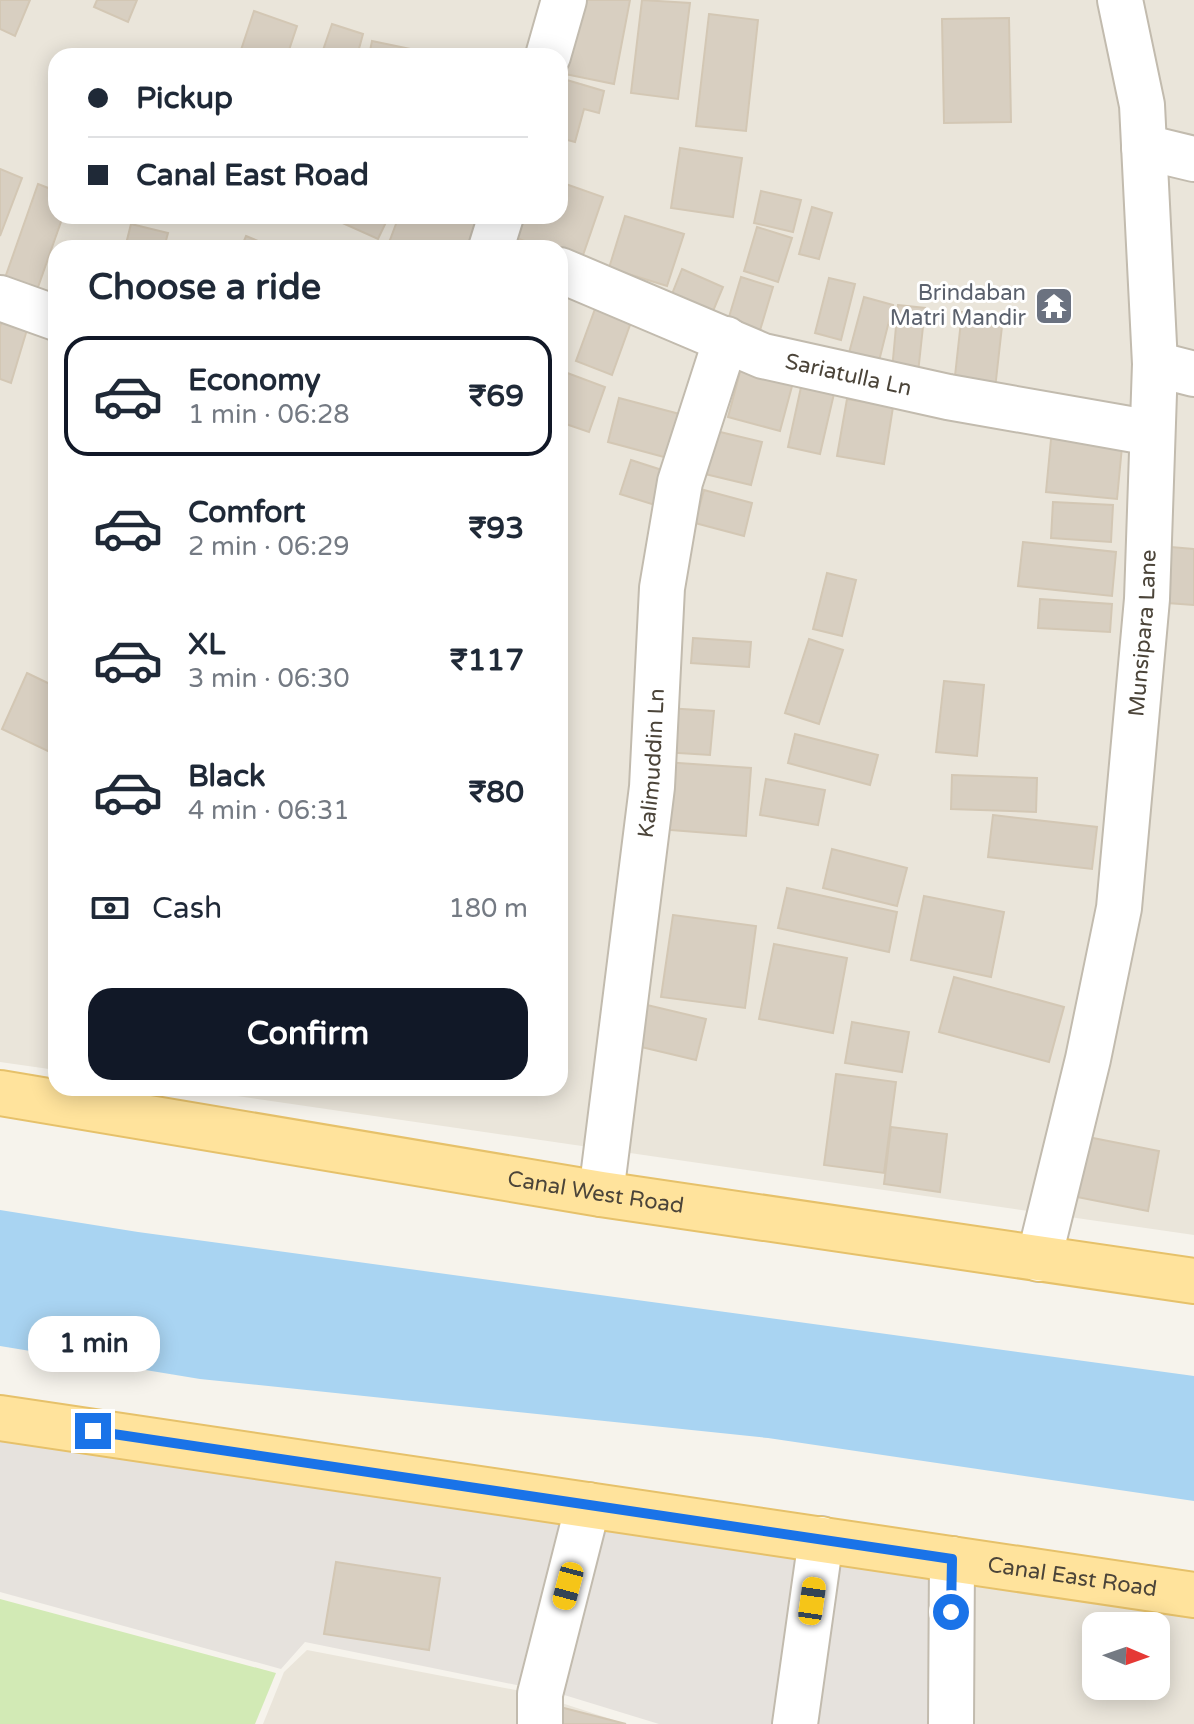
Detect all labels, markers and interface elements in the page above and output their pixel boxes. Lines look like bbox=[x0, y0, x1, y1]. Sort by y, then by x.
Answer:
text: Pickup bbox=[136, 80, 233, 117]
text: Canal East Road bbox=[136, 157, 369, 194]
text: Choose a ride bbox=[88, 266, 321, 309]
place label: Brindaban Matri Mandir bbox=[890, 280, 1027, 331]
temple icon: Brindaban Matri Mandir bbox=[1033, 285, 1075, 327]
street label: Sariatulla Ln bbox=[783, 348, 914, 402]
icon: car bbox=[92, 360, 164, 432]
text: Economy bbox=[188, 362, 321, 399]
text: ₹69 bbox=[469, 378, 524, 415]
text: 1 min · 06:28 bbox=[188, 399, 350, 430]
icon: car bbox=[92, 492, 164, 564]
text: Comfort bbox=[188, 494, 306, 531]
text: ₹93 bbox=[469, 510, 524, 547]
text: 2 min · 06:29 bbox=[188, 531, 350, 562]
street label: Munsipara Lane bbox=[1123, 549, 1162, 718]
icon: car bbox=[92, 624, 164, 696]
text: XL bbox=[188, 626, 225, 663]
text: ₹117 bbox=[450, 642, 524, 679]
text: 3 min · 06:30 bbox=[188, 663, 350, 694]
street label: Kalimuddin Ln bbox=[633, 688, 670, 839]
icon: car bbox=[92, 756, 164, 828]
text: Black bbox=[188, 758, 265, 795]
text: ₹80 bbox=[469, 774, 524, 811]
text: 4 min · 06:31 bbox=[188, 795, 350, 826]
icon: cash bbox=[88, 886, 132, 930]
text: Cash bbox=[152, 890, 222, 927]
text: 180 m bbox=[448, 893, 528, 924]
button: Confirm bbox=[88, 988, 528, 1080]
street label: Canal West Road bbox=[506, 1166, 686, 1219]
callout: 1 min bbox=[27, 1315, 159, 1371]
text: 1 min bbox=[59, 1328, 129, 1359]
route end bbox=[75, 1413, 111, 1449]
street label: Canal East Road bbox=[986, 1552, 1159, 1602]
car bbox=[550, 1560, 586, 1612]
car bbox=[797, 1576, 827, 1626]
route start bbox=[933, 1594, 969, 1630]
north arrow bbox=[1082, 1612, 1170, 1700]
map controls bbox=[1082, 1612, 1170, 1700]

